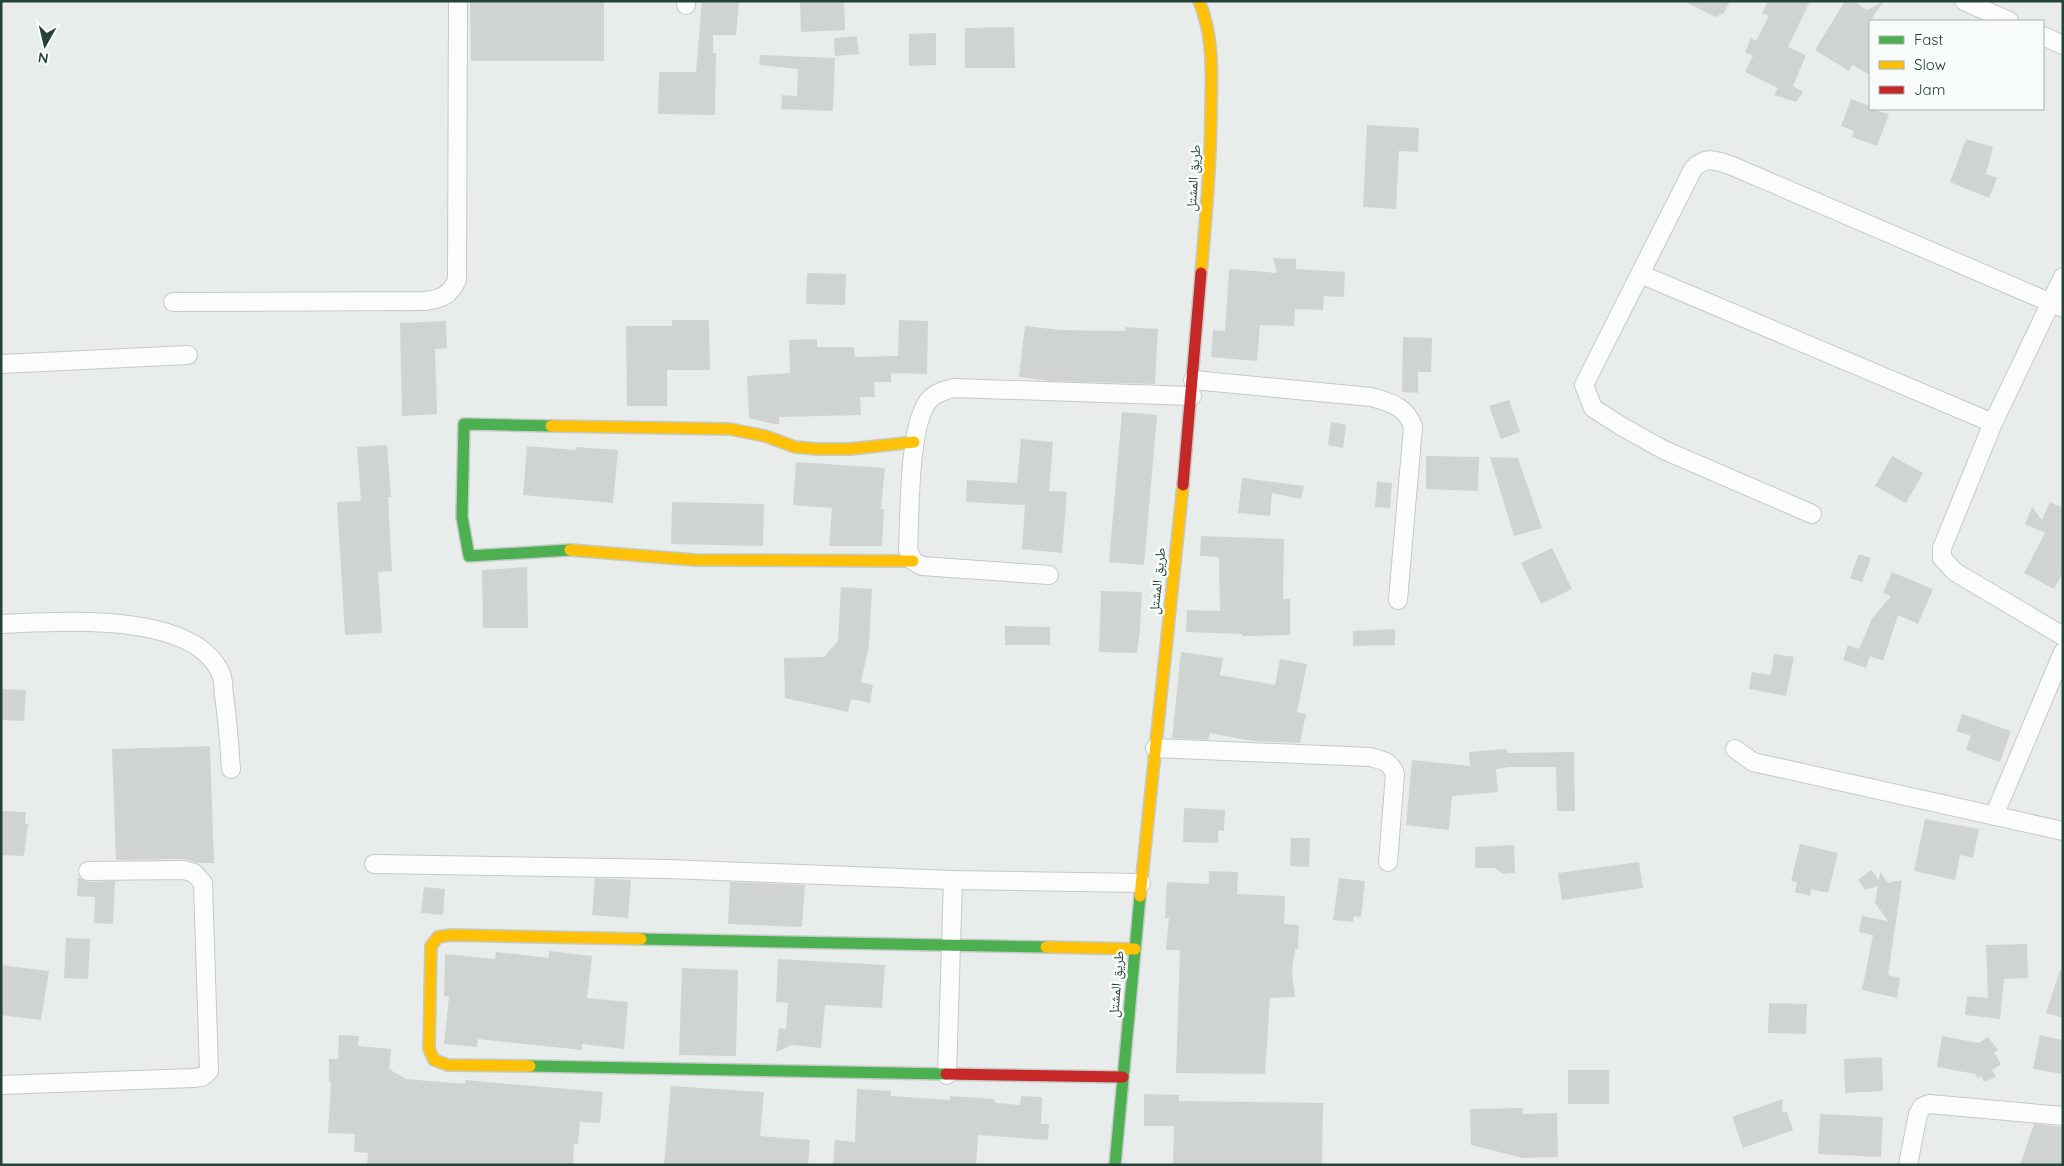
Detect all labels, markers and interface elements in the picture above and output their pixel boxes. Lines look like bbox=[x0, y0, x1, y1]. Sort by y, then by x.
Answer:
north arrow bbox=[20, 20, 70, 70]
legend bbox=[1869, 20, 2044, 110]
text: Fast bbox=[1914, 30, 1943, 49]
text: N bbox=[37, 48, 50, 68]
text: Slow bbox=[1914, 55, 1946, 74]
text: Jam bbox=[1914, 80, 1945, 99]
street label: طريق المشتل bbox=[1182, 144, 1205, 212]
street label: طريق المشتل bbox=[1145, 547, 1170, 615]
street label: طريق المشتل bbox=[1104, 950, 1129, 1018]

